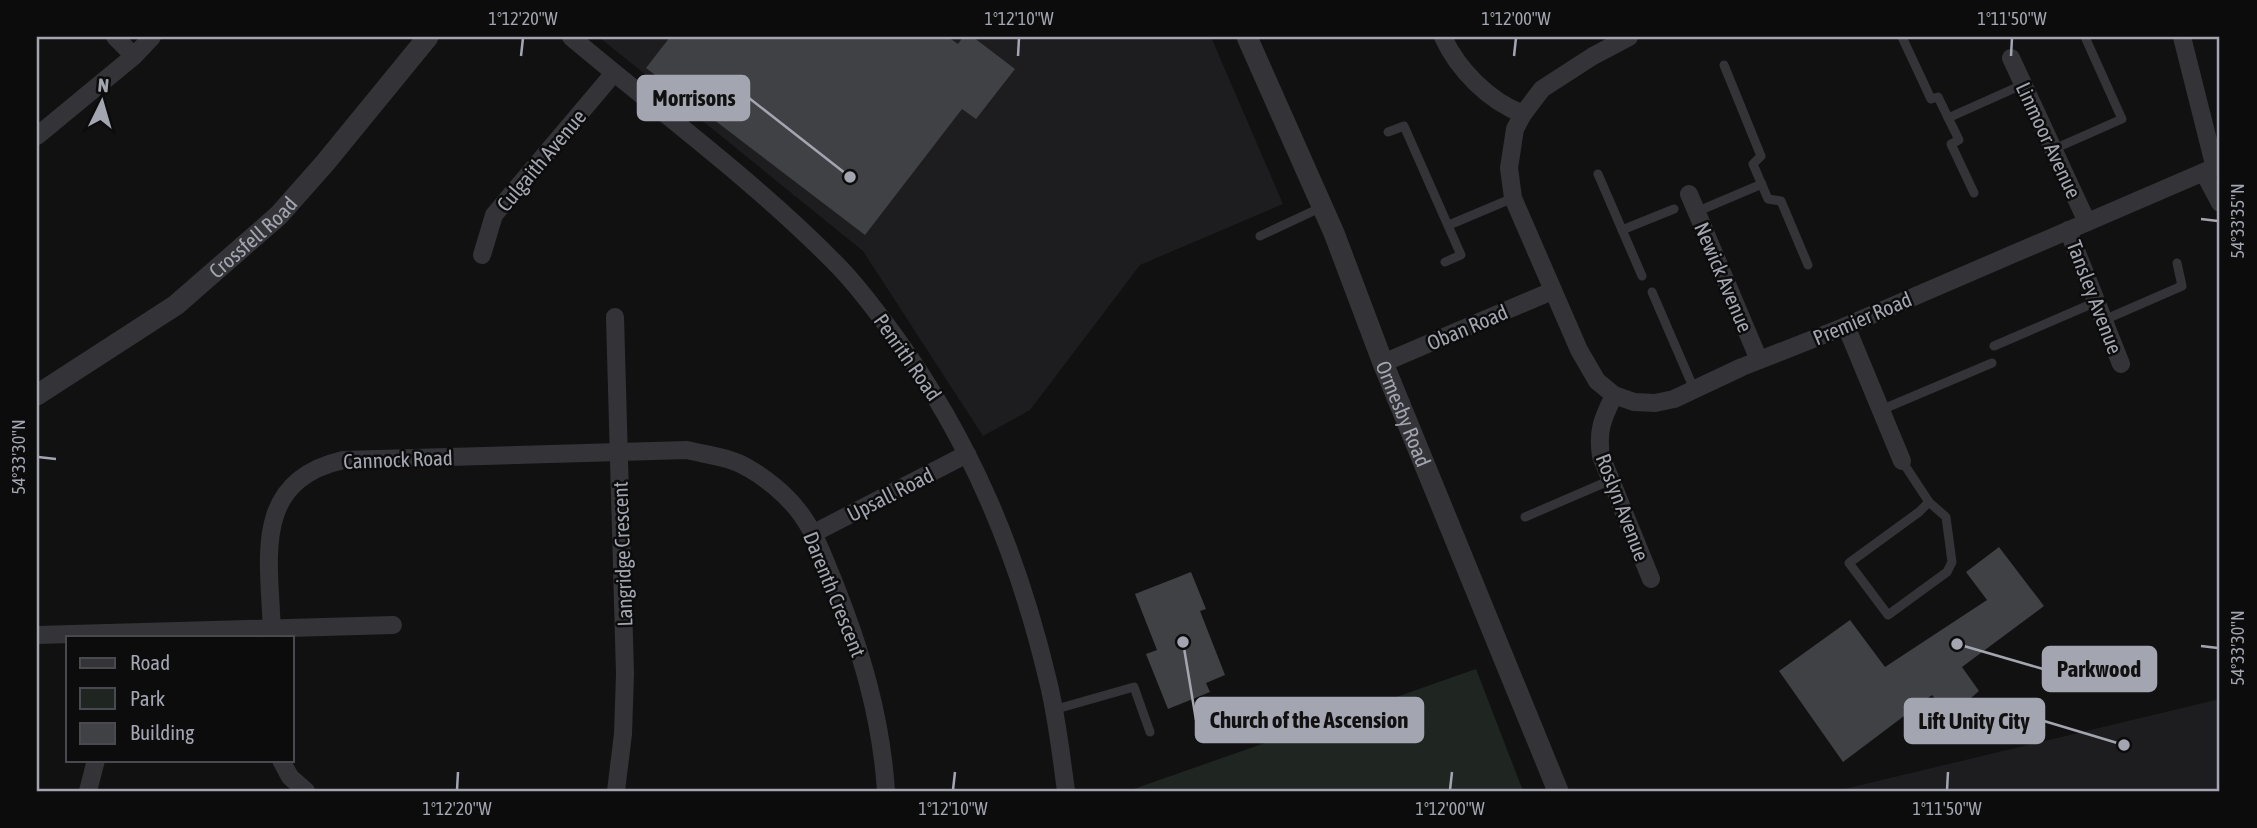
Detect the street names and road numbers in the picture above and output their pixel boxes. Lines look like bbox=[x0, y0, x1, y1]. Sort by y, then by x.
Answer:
street label: Linmoor Avenue bbox=[2012, 78, 2086, 202]
street label: Culgaith Avenue bbox=[492, 104, 590, 216]
street label: Crossfell Road bbox=[204, 192, 302, 283]
street label: Newick Avenue bbox=[1690, 218, 1758, 336]
street label: Tansley Avenue bbox=[2062, 237, 2128, 357]
street label: Premier Road bbox=[1809, 287, 1915, 349]
street label: Oban Road bbox=[1423, 299, 1511, 355]
street label: Penrith Road bbox=[869, 309, 947, 405]
street label: Ormesby Road bbox=[1371, 357, 1436, 470]
street label: Cannock Road bbox=[343, 445, 453, 473]
street label: Roslyn Avenue bbox=[1592, 450, 1654, 564]
street label: Upsall Road bbox=[843, 462, 937, 526]
street label: Langridge Crescent bbox=[607, 481, 637, 627]
street label: Darenth Crescent bbox=[799, 528, 871, 660]

